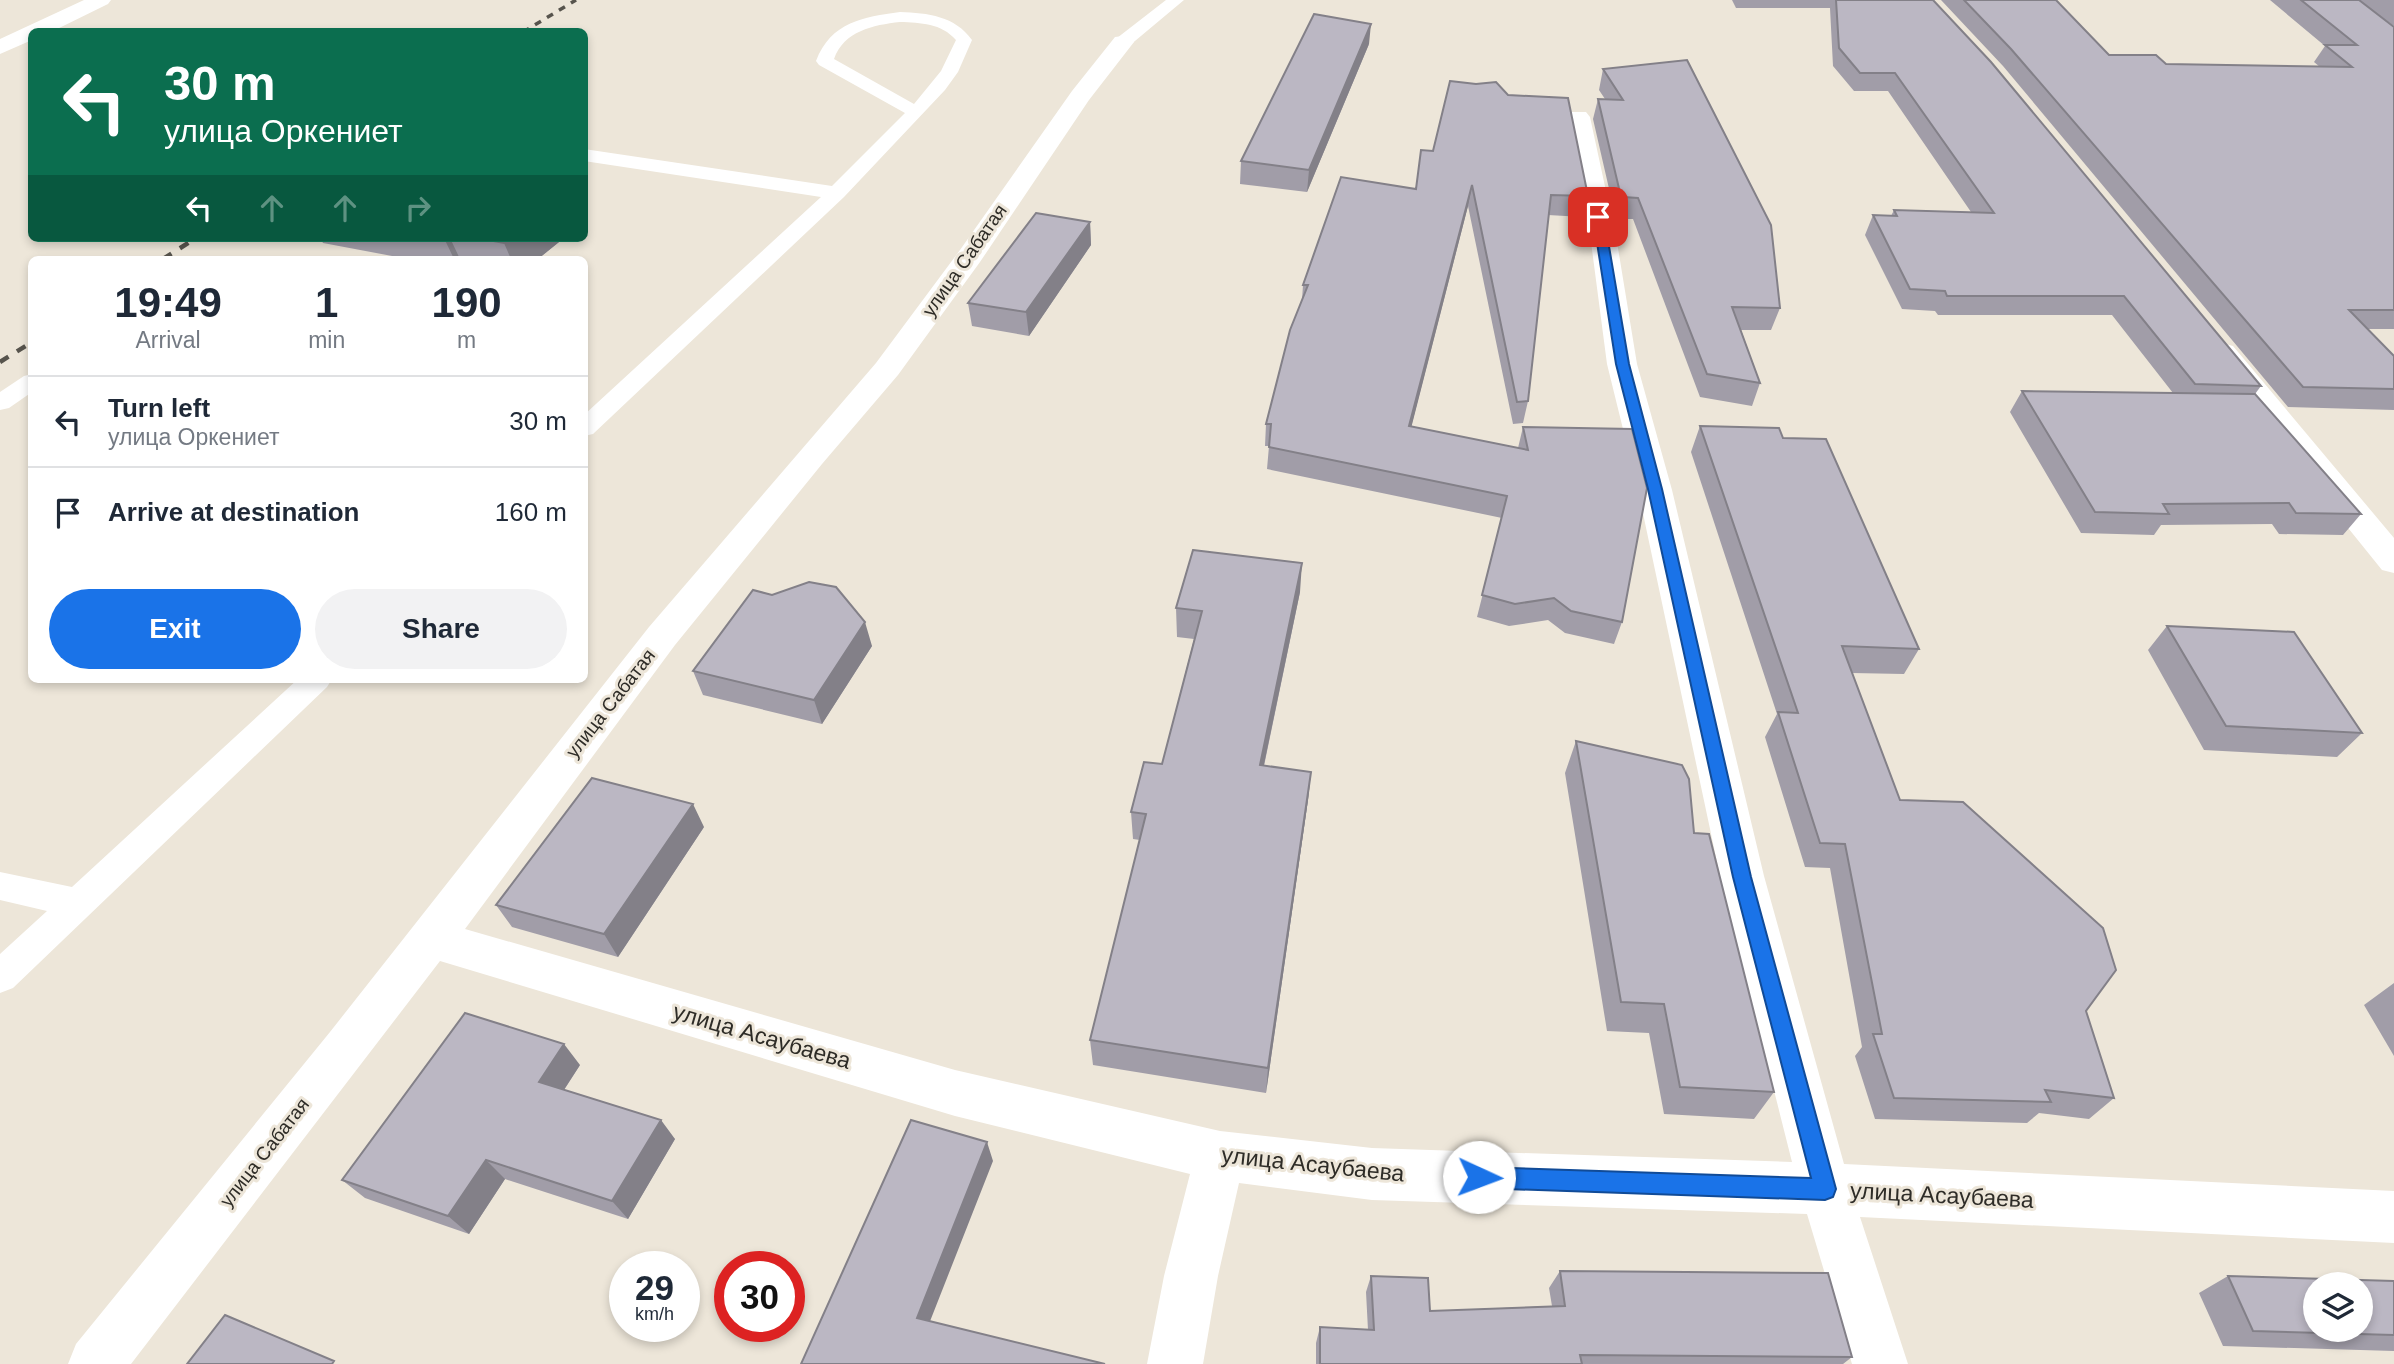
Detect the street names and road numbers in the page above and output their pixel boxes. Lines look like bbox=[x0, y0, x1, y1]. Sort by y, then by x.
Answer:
street label: улица Сабатая bbox=[918, 200, 1011, 320]
street label: улица Сабатая bbox=[562, 645, 659, 762]
street label: улица Асаубаева bbox=[670, 998, 854, 1074]
street label: улица Сабатая bbox=[216, 1094, 313, 1211]
street label: улица Асаубаева bbox=[1220, 1141, 1406, 1187]
street label: улица Асаубаева bbox=[1850, 1177, 2035, 1213]

